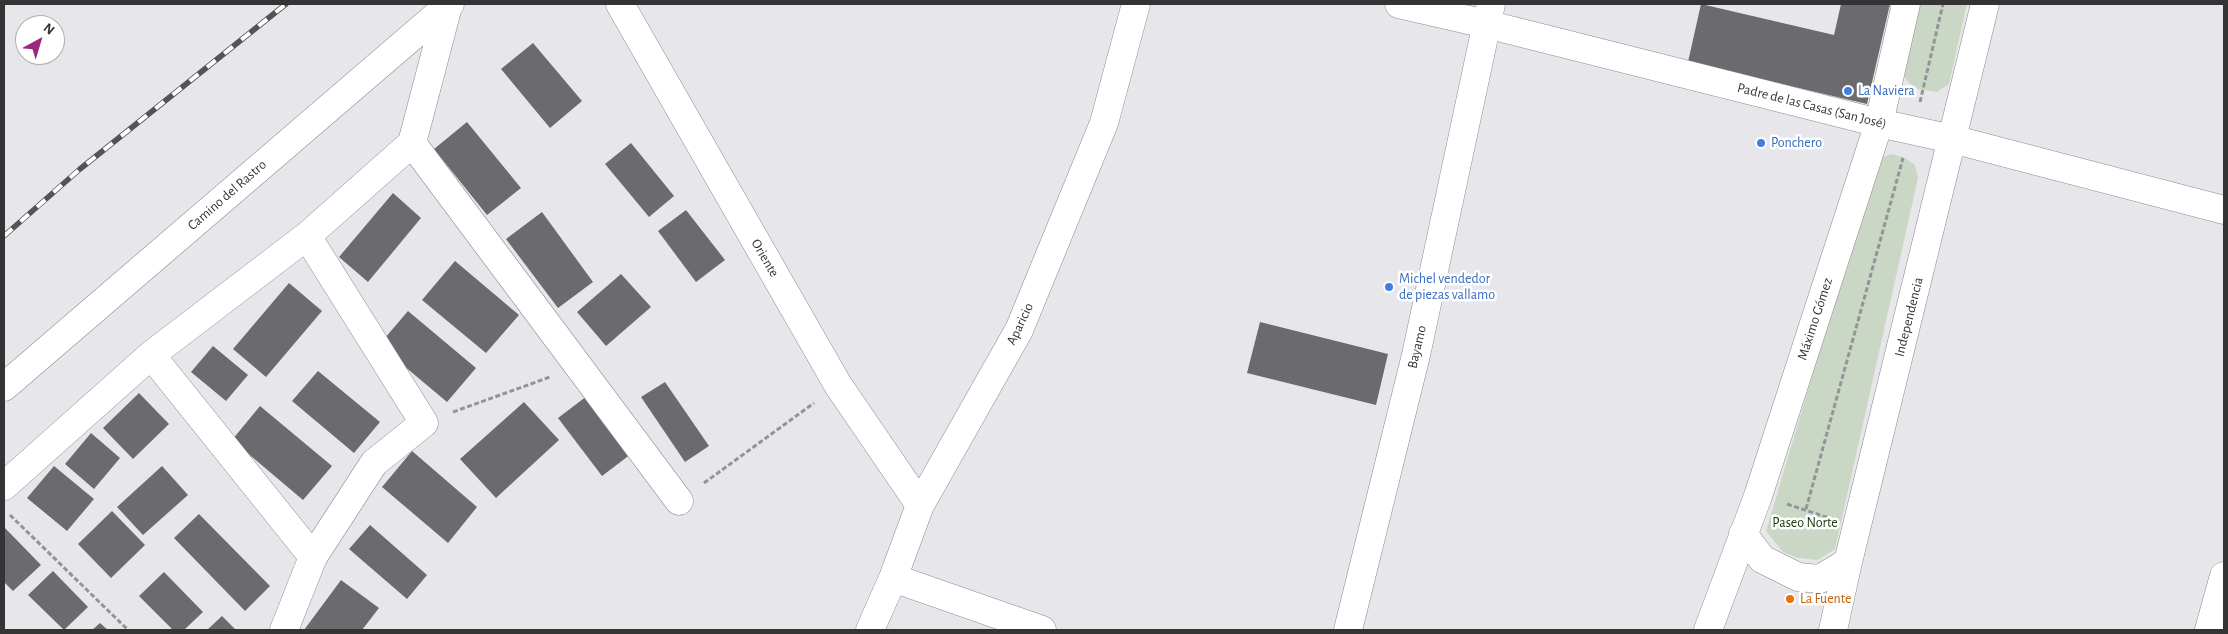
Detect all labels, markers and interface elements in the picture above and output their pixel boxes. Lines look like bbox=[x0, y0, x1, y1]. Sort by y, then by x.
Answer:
north arrow bbox=[15, 15, 65, 65]
text: N bbox=[41, 21, 57, 38]
street label: Padre de las Casas (San José) bbox=[1736, 79, 1888, 133]
place label: La Naviera bbox=[1858, 83, 1915, 99]
marker: La Naviera bbox=[1842, 85, 1854, 97]
place label: Ponchero bbox=[1771, 135, 1822, 151]
marker: Ponchero bbox=[1755, 137, 1767, 149]
street label: Camino del Rastro bbox=[184, 156, 270, 234]
street label: Oriente bbox=[747, 236, 783, 280]
place label: Michel vendedor de piezas vallamo bbox=[1399, 271, 1495, 304]
street label: Independencia bbox=[1891, 275, 1927, 359]
street label: Máximo Gómez bbox=[1794, 276, 1836, 362]
marker: Michel vendedor de piezas vallamo bbox=[1383, 281, 1395, 293]
street label: Aparicio bbox=[1003, 300, 1037, 348]
street label: Bayamo bbox=[1404, 324, 1430, 370]
park label: Paseo Norte bbox=[1772, 515, 1838, 531]
place label: La Fuente bbox=[1800, 591, 1852, 607]
marker: La Fuente bbox=[1784, 593, 1796, 605]

